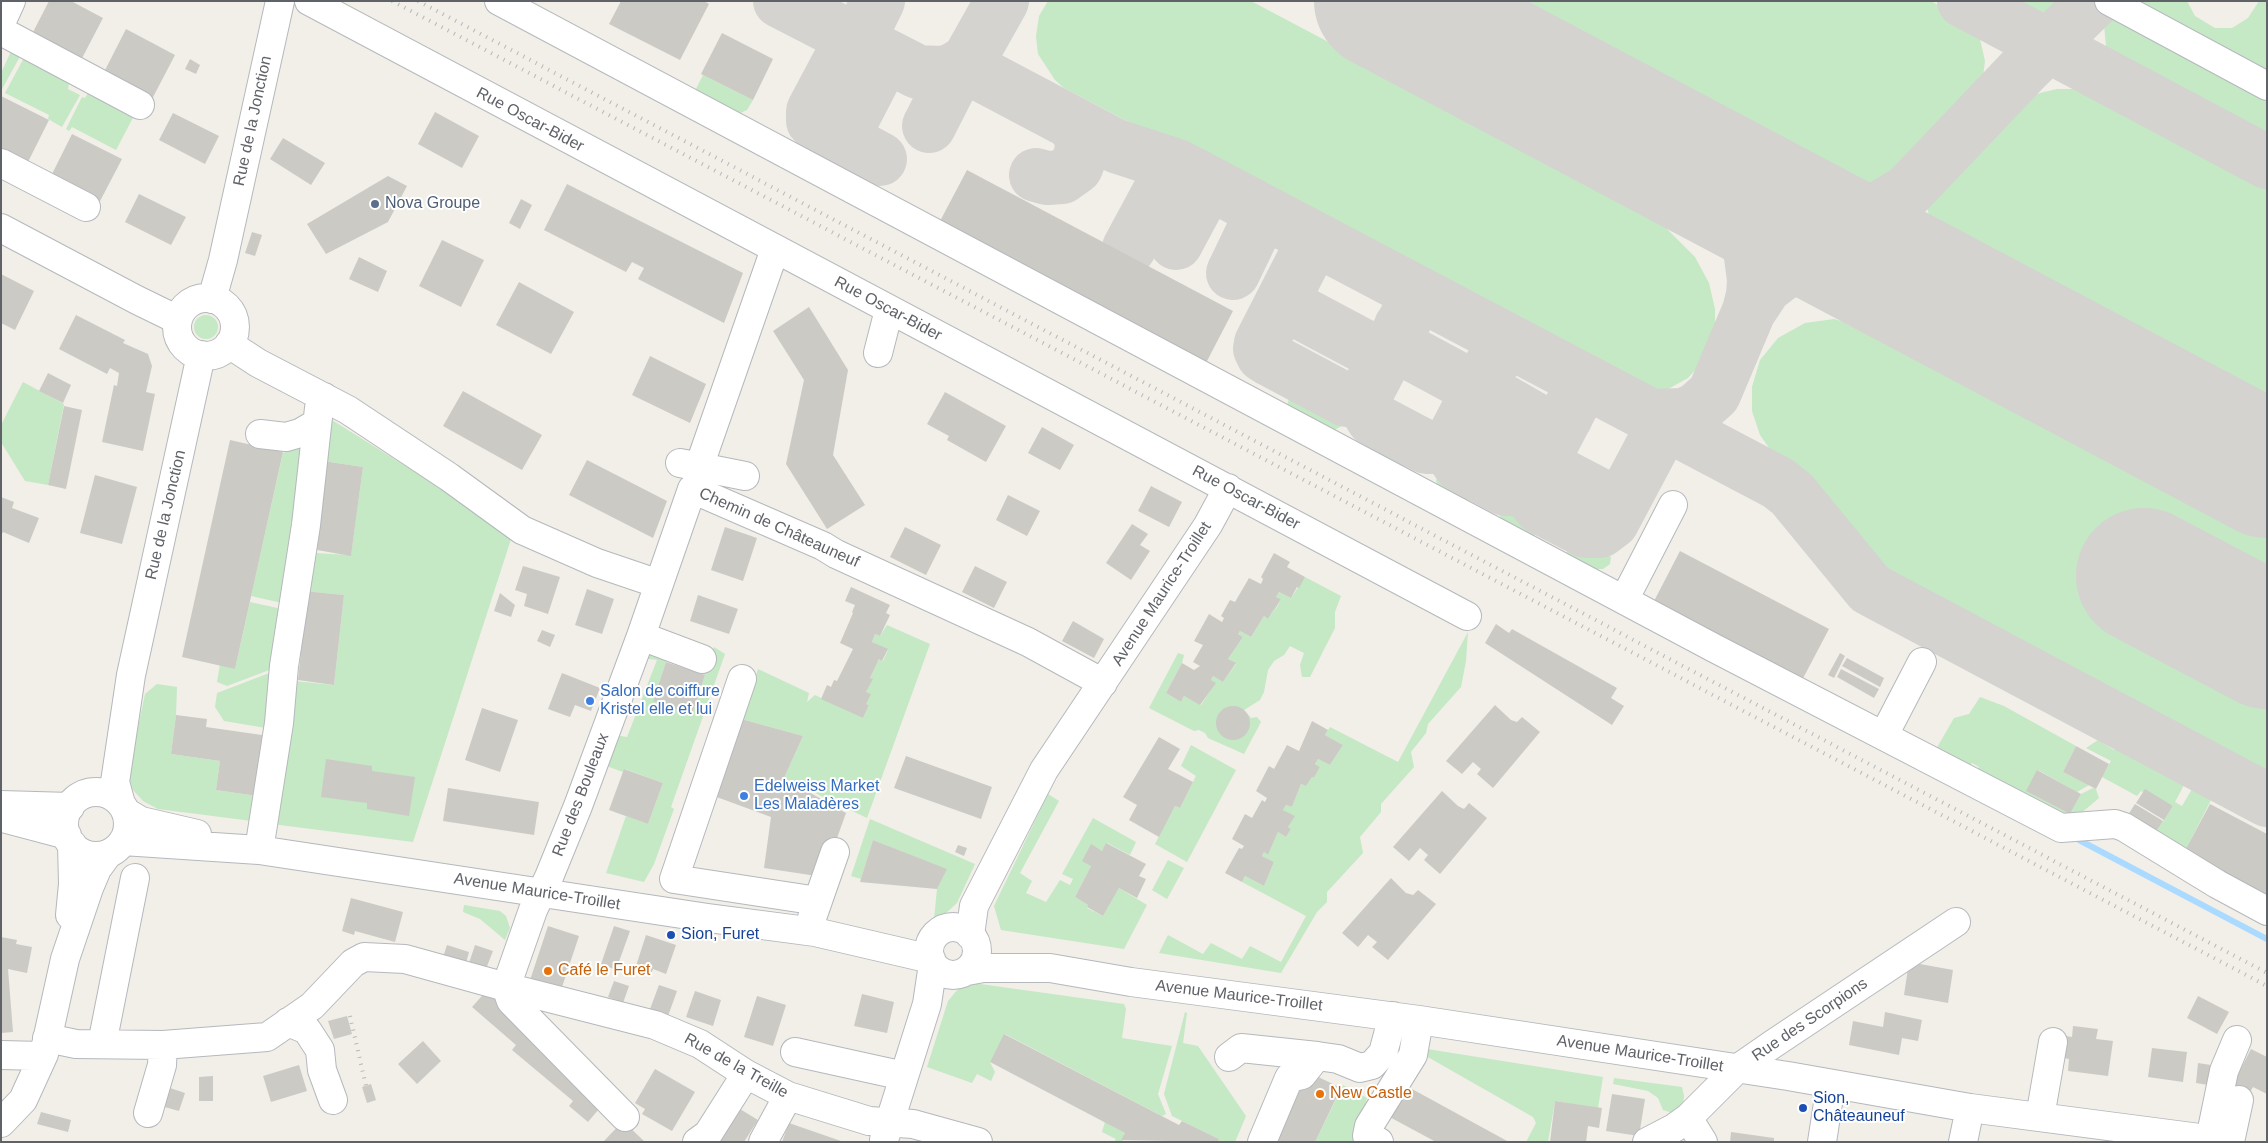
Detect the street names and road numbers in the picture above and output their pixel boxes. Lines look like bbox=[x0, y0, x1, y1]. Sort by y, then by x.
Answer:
street label: Rue de la Jonction bbox=[230, 54, 276, 188]
street label: Rue Oscar-Bider bbox=[473, 84, 587, 156]
street label: Rue Oscar-Bider bbox=[831, 273, 945, 345]
street label: Rue de la Jonction bbox=[142, 448, 190, 582]
street label: Rue Oscar-Bider bbox=[1189, 462, 1303, 534]
street label: Chemin de Châteauneuf bbox=[696, 484, 862, 572]
street label: Avenue Maurice-Troillet bbox=[1108, 518, 1216, 670]
street label: Rue des Bouleaux bbox=[549, 731, 613, 859]
street label: Avenue Maurice-Troillet bbox=[452, 869, 622, 915]
street label: Rue des Scorpions bbox=[1749, 974, 1871, 1066]
street label: Avenue Maurice-Troillet bbox=[1154, 976, 1324, 1016]
street label: Rue de la Treille bbox=[681, 1030, 791, 1102]
street label: Avenue Maurice-Troillet bbox=[1555, 1031, 1725, 1077]

